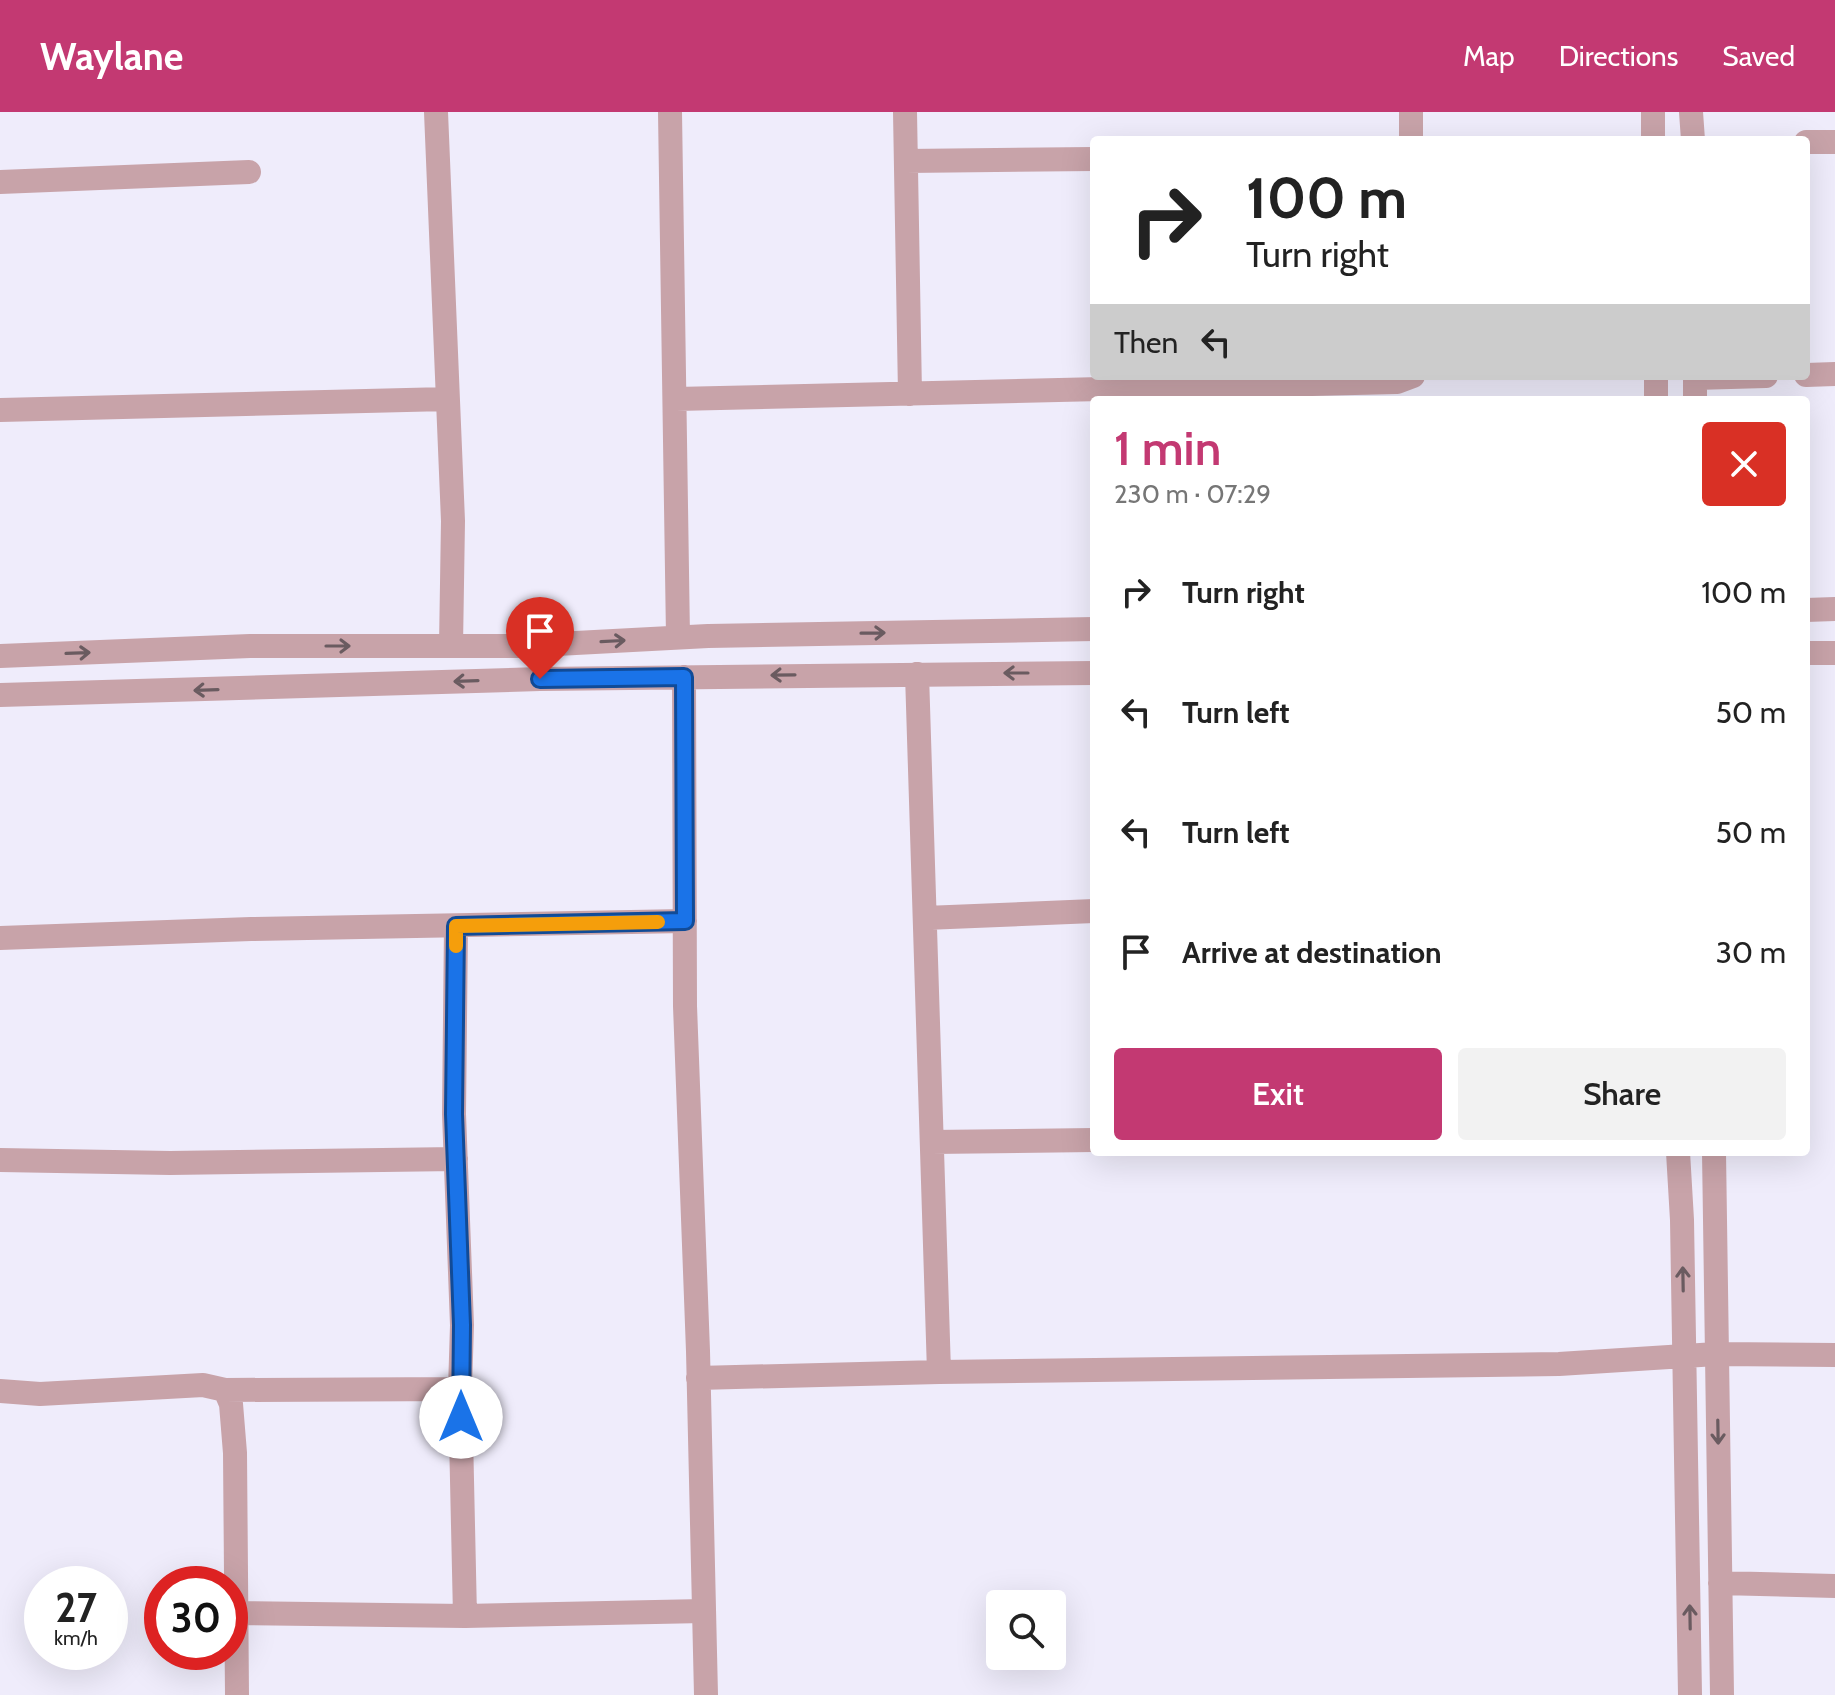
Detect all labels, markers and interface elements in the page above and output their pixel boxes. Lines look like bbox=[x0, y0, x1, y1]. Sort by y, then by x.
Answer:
text: Waylane bbox=[40, 33, 183, 80]
text: Map bbox=[1463, 39, 1515, 73]
text: Directions bbox=[1559, 39, 1678, 73]
text: Saved bbox=[1722, 39, 1795, 73]
text: 100 m bbox=[1246, 164, 1407, 232]
icon: right bbox=[1114, 168, 1218, 272]
text: Turn right bbox=[1246, 232, 1389, 276]
icon: left bbox=[1194, 320, 1238, 364]
text: Then bbox=[1114, 324, 1178, 361]
text: 1 min bbox=[1114, 419, 1221, 477]
button: close bbox=[1702, 422, 1786, 506]
text: 230 m · 07:29 bbox=[1114, 478, 1271, 510]
icon: right bbox=[1114, 570, 1158, 614]
text: Turn right bbox=[1182, 574, 1305, 611]
text: 100 m bbox=[1701, 574, 1786, 611]
pin bbox=[506, 597, 574, 679]
icon: arrive bbox=[518, 609, 562, 653]
one-way arrow bbox=[859, 625, 886, 641]
one-way arrow bbox=[599, 633, 626, 648]
one-way arrow bbox=[324, 638, 351, 654]
one-way arrow bbox=[64, 645, 91, 660]
one-way arrow bbox=[1003, 665, 1030, 681]
one-way arrow bbox=[770, 668, 797, 683]
one-way arrow bbox=[453, 674, 480, 689]
one-way arrow bbox=[193, 682, 220, 697]
icon: left bbox=[1114, 690, 1158, 734]
text: Turn left bbox=[1182, 694, 1290, 731]
text: 50 m bbox=[1716, 694, 1786, 731]
icon: left bbox=[1114, 810, 1158, 854]
text: Turn left bbox=[1182, 814, 1290, 851]
text: 50 m bbox=[1716, 814, 1786, 851]
icon: arrive bbox=[1114, 930, 1158, 974]
text: Arrive at destination bbox=[1182, 934, 1442, 971]
text: 30 m bbox=[1716, 934, 1786, 971]
button: Exit bbox=[1114, 1048, 1442, 1140]
button: Share bbox=[1458, 1048, 1786, 1140]
one-way arrow bbox=[1675, 1266, 1691, 1293]
position arrow bbox=[419, 1375, 503, 1459]
one-way arrow bbox=[1710, 1418, 1725, 1445]
speed limit sign: 30 bbox=[144, 1566, 248, 1670]
text: 27 bbox=[55, 1583, 97, 1632]
map controls bbox=[986, 1590, 1066, 1670]
button: search bbox=[986, 1590, 1066, 1670]
one-way arrow bbox=[1682, 1604, 1697, 1631]
text: km/h bbox=[54, 1626, 98, 1650]

